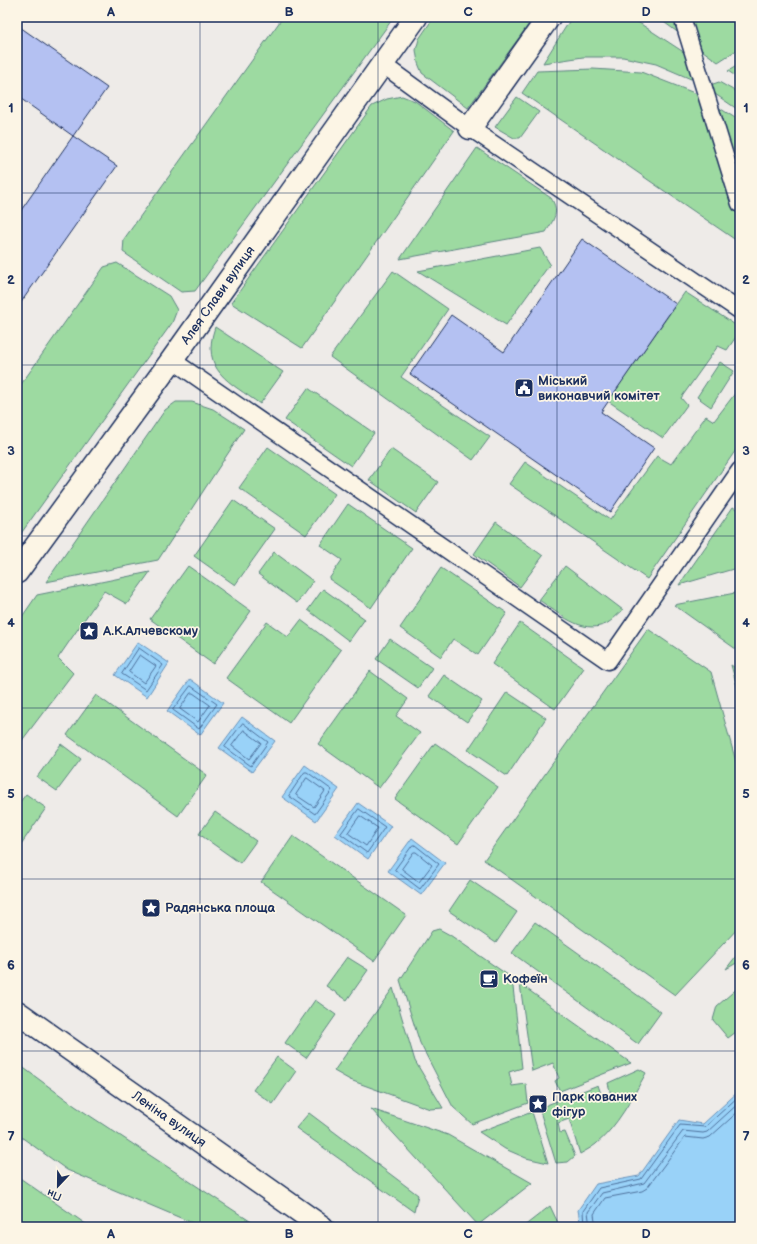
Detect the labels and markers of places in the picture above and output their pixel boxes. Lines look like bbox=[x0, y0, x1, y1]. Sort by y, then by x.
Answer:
place label: Міський виконавчий комітет bbox=[538, 373, 660, 404]
public building icon: Міський виконавчий комітет bbox=[513, 377, 535, 399]
place icon: А.К.Алчевскому bbox=[78, 620, 100, 642]
place label: А.К.Алчевскому bbox=[102, 623, 199, 639]
place icon: Радянська площа bbox=[140, 897, 162, 919]
place label: Радянська площа bbox=[165, 900, 276, 916]
cafe icon: Кофеїн bbox=[478, 968, 500, 990]
place label: Кофеїн bbox=[503, 971, 548, 987]
place label: Парк кованих фігур bbox=[552, 1089, 637, 1120]
place icon: Парк кованих фігур bbox=[527, 1093, 549, 1115]

